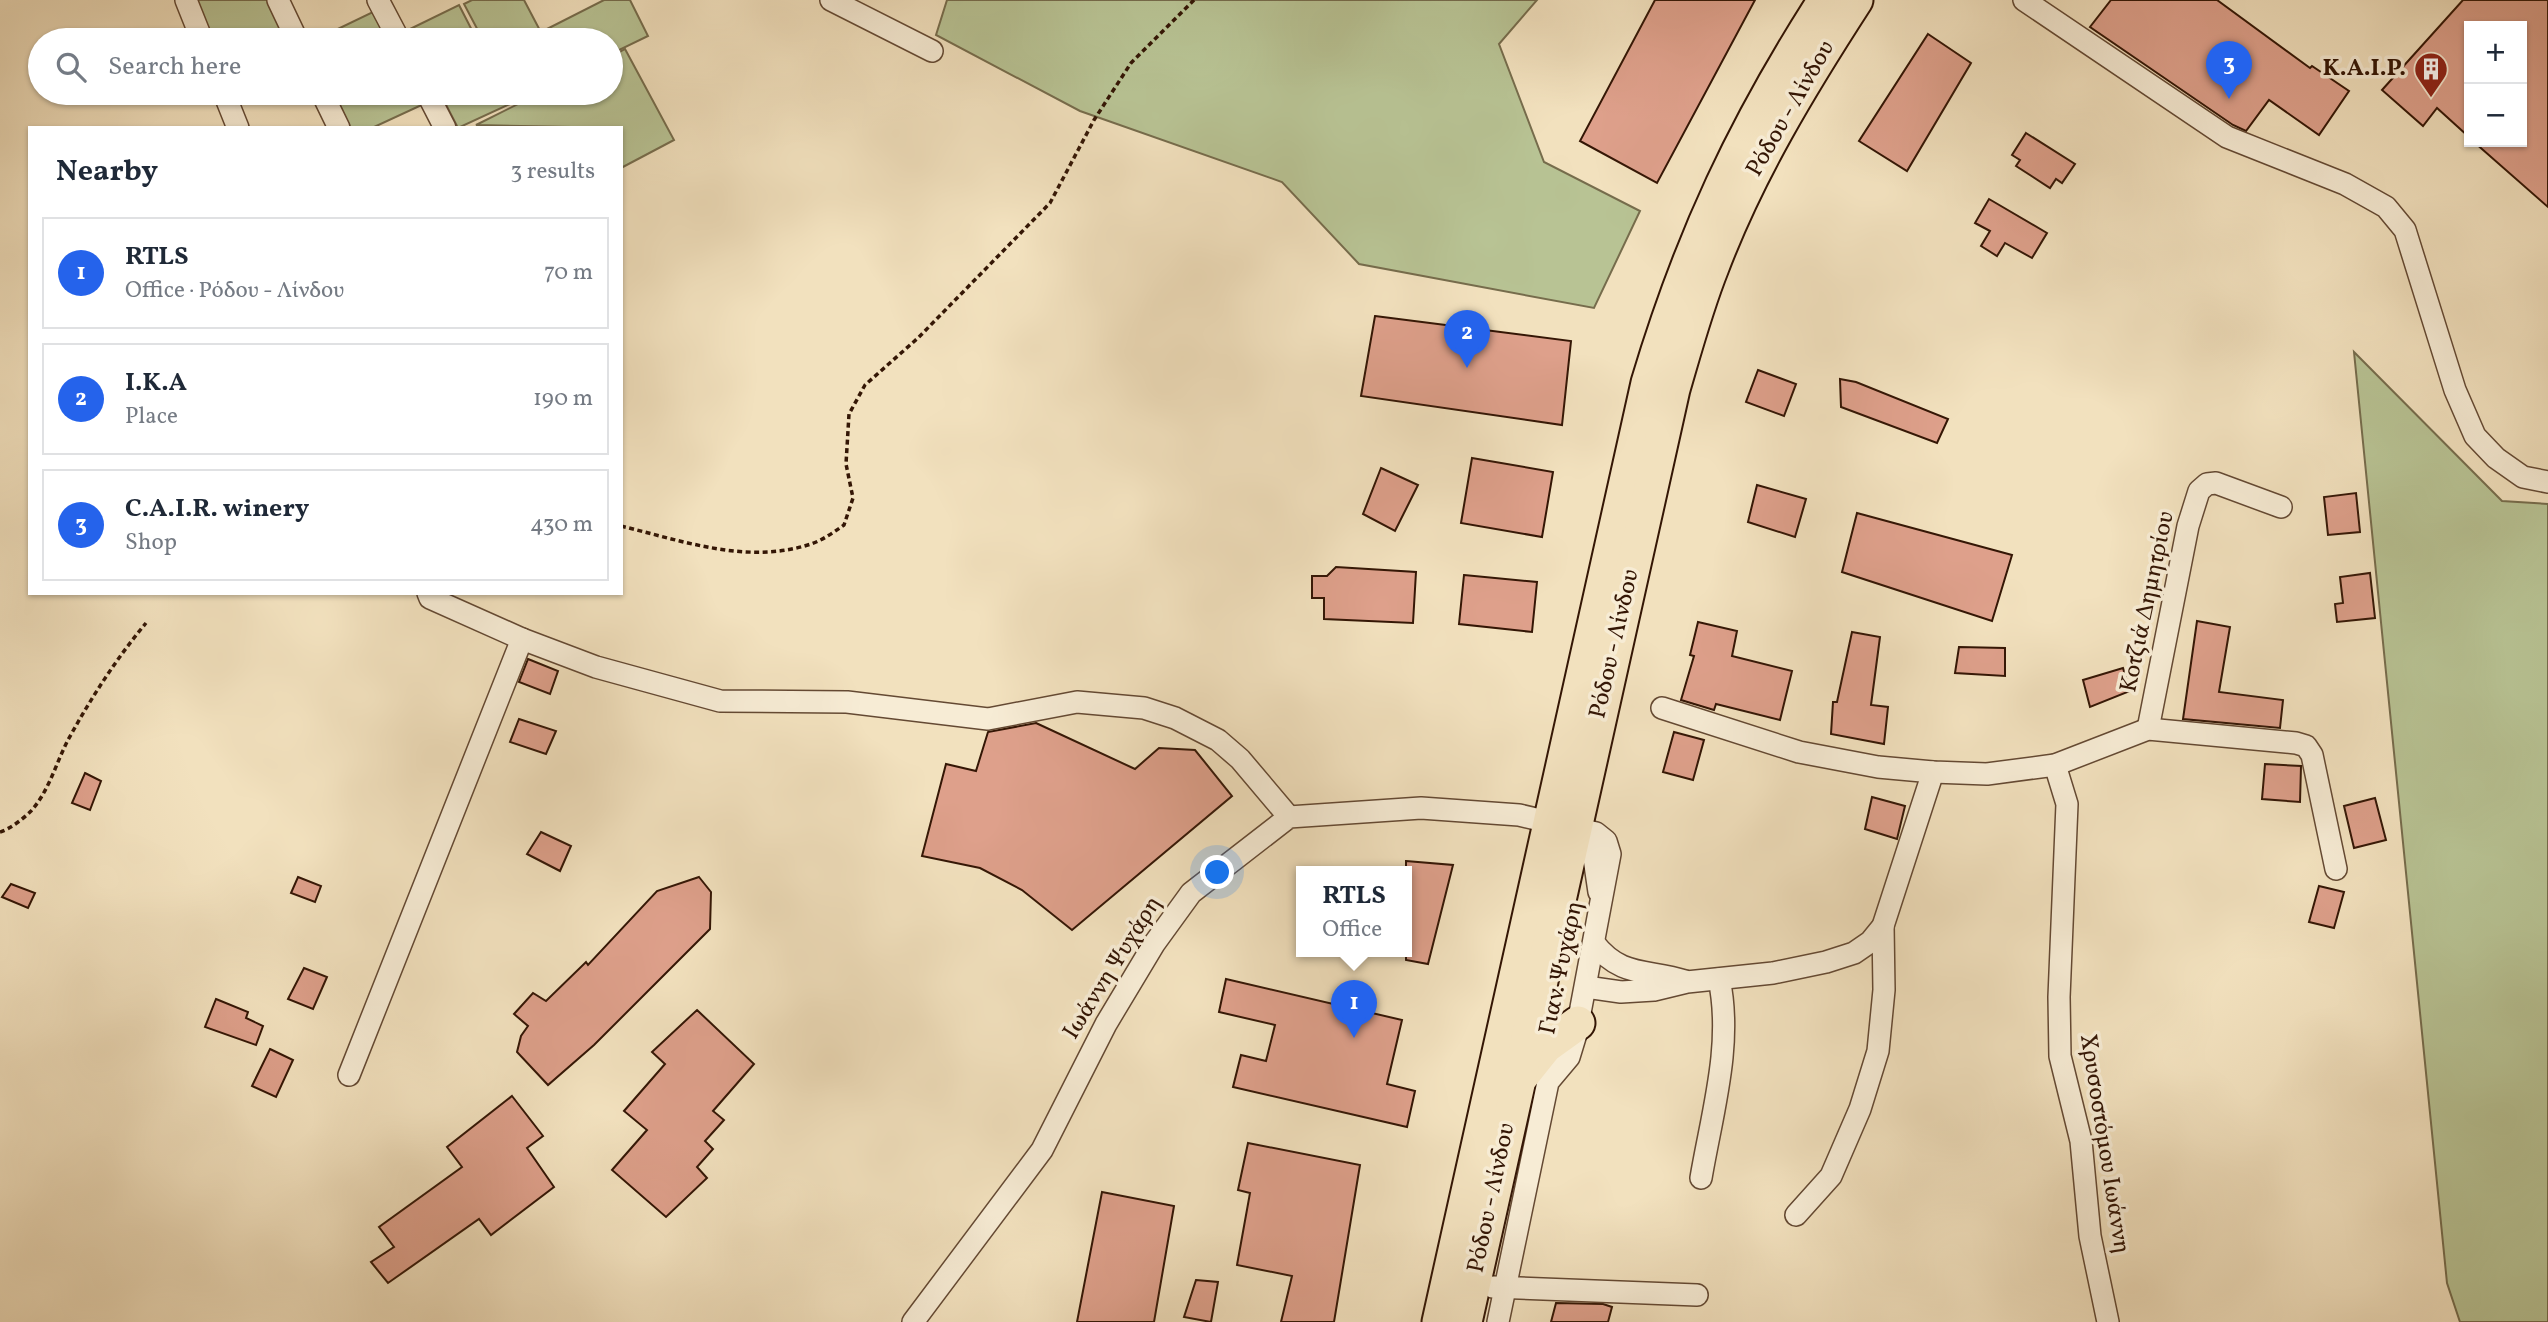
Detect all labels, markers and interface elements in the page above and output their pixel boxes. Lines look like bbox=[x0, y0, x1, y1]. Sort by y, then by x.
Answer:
map controls bbox=[2464, 21, 2527, 147]
button: + bbox=[2464, 21, 2527, 84]
search box bbox=[28, 28, 623, 105]
street label: Ρόδου - Λίνδου bbox=[1738, 35, 1844, 183]
pin: 3 bbox=[2206, 41, 2252, 99]
icon: search bbox=[52, 48, 90, 86]
text: Search here bbox=[108, 49, 241, 85]
building icon: Κ.Α.Ι.Ρ. bbox=[2412, 50, 2450, 99]
place label: Κ.Α.Ι.Ρ. bbox=[2322, 52, 2406, 86]
button: − bbox=[2464, 84, 2527, 147]
text: Nearby bbox=[56, 151, 158, 193]
text: 3 results bbox=[510, 156, 595, 188]
text: RTLS bbox=[125, 239, 189, 275]
text: 1 bbox=[76, 257, 86, 289]
text: 70 m bbox=[544, 257, 593, 289]
text: Office · Ρόδου - Λίνδου bbox=[125, 275, 344, 307]
pin: 2 bbox=[1444, 310, 1490, 368]
text: Ι.Κ.Α bbox=[125, 365, 187, 401]
text: 2 bbox=[75, 383, 87, 415]
text: 190 m bbox=[533, 383, 593, 415]
text: Place bbox=[125, 401, 178, 433]
text: C.A.I.R. winery bbox=[125, 491, 309, 527]
street label: Κοτζιά Δημητρίου bbox=[2112, 508, 2184, 696]
text: 3 bbox=[75, 509, 87, 541]
text: 430 m bbox=[530, 509, 593, 541]
text: Shop bbox=[125, 527, 177, 559]
street label: Ρόδου - Λίνδου bbox=[1581, 566, 1649, 722]
your location bbox=[1200, 855, 1234, 889]
popup bbox=[1296, 866, 1412, 957]
text: RTLS bbox=[1322, 878, 1386, 914]
street label: Ιωάννη Ψυχάρη bbox=[1055, 890, 1171, 1046]
street label: Γιαν. Ψυχάρη bbox=[1531, 898, 1593, 1038]
text: Office bbox=[1322, 914, 1382, 946]
pin: 1 bbox=[1331, 980, 1377, 1038]
street label: Χρυσοστόμου Ιωάννη bbox=[2070, 1032, 2138, 1256]
street label: Ρόδου - Λίνδου bbox=[1460, 1120, 1524, 1276]

